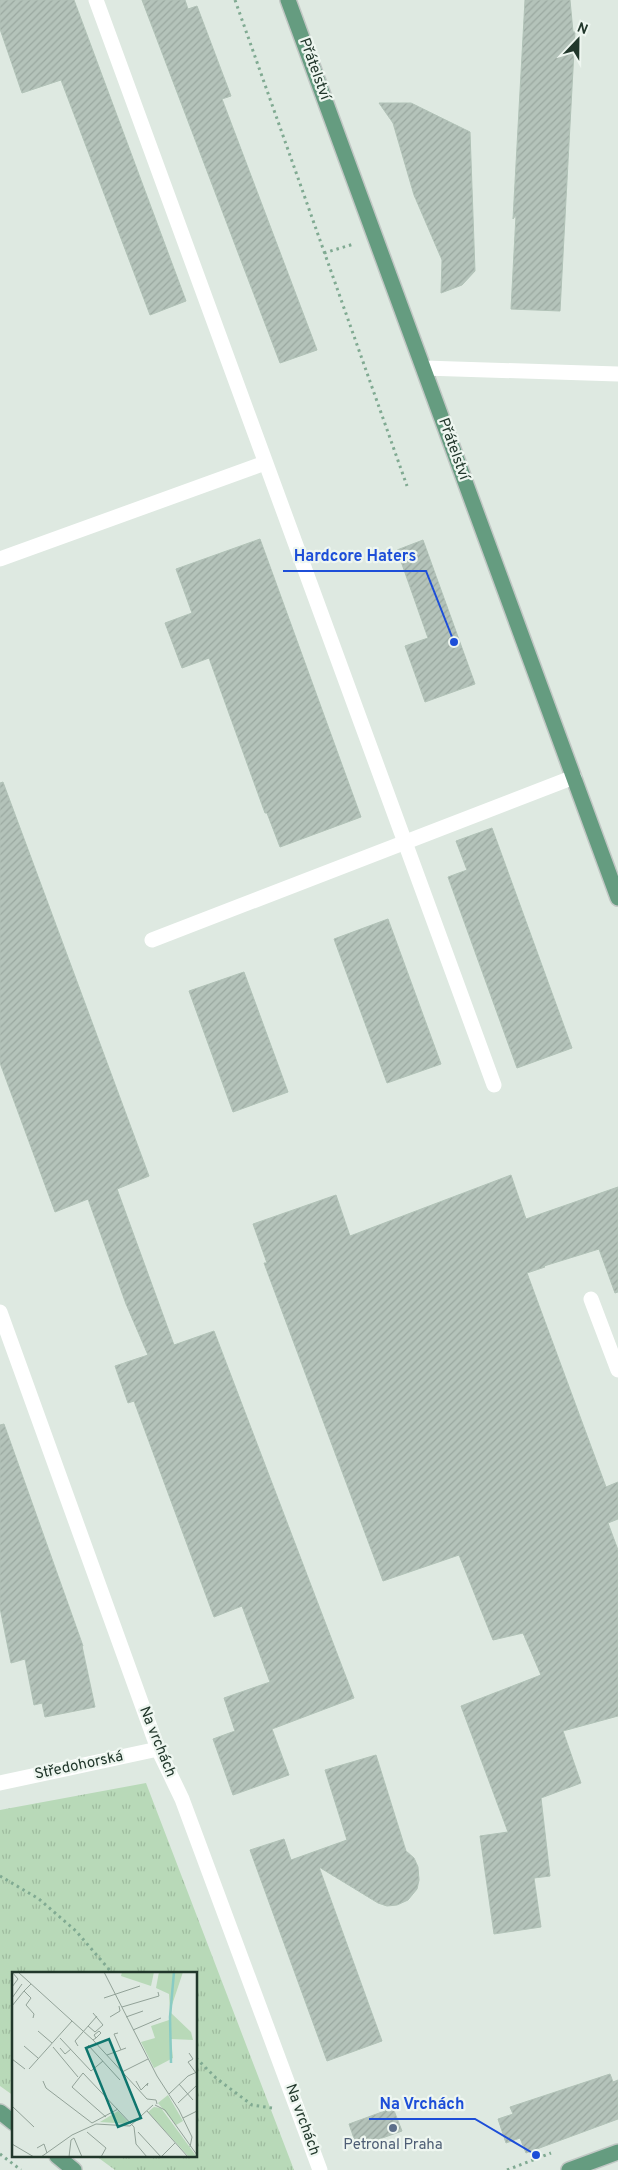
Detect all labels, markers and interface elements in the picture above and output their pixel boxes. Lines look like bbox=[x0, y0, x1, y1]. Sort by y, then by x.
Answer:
north arrow bbox=[553, 15, 603, 65]
text: N bbox=[574, 20, 590, 39]
street label: Přátelství bbox=[294, 35, 334, 104]
street label: Přátelství bbox=[433, 415, 473, 484]
callout: Hardcore Haters bbox=[283, 540, 426, 571]
text: Hardcore Haters bbox=[294, 547, 416, 567]
street label: Na vrchách bbox=[134, 1704, 180, 1780]
street label: Středohorská bbox=[33, 1747, 125, 1785]
inset map bbox=[12, 1972, 198, 2158]
street label: Na vrchách bbox=[280, 2082, 324, 2158]
callout: Na Vrchách bbox=[369, 2088, 475, 2119]
text: Na Vrchách bbox=[380, 2095, 464, 2115]
marker: Petronal Praha bbox=[387, 2122, 399, 2134]
place label: Petronal Praha bbox=[343, 2136, 443, 2155]

